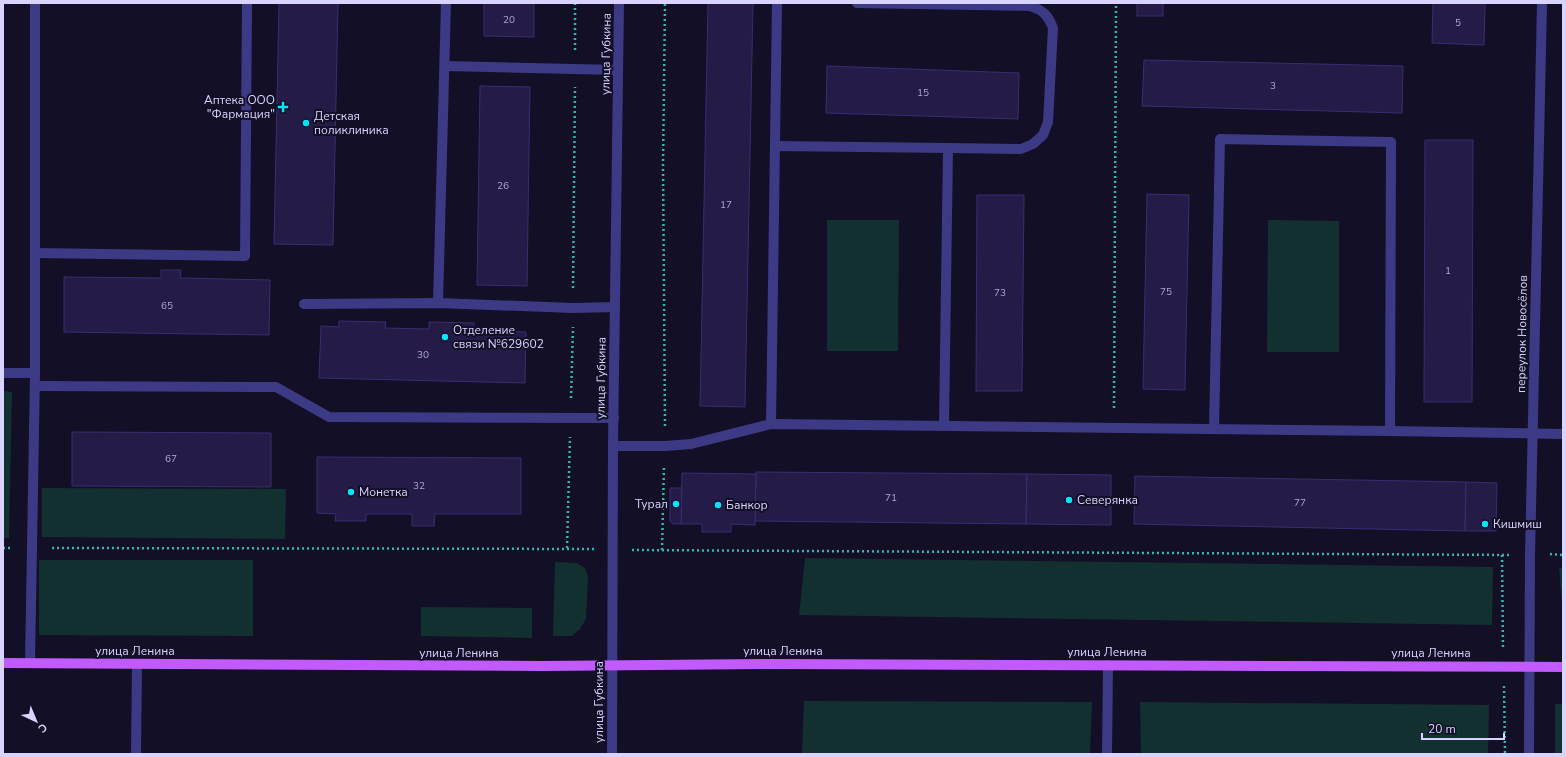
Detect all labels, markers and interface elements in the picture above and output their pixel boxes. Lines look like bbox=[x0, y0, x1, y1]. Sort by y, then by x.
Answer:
house number: 20 bbox=[503, 13, 515, 27]
street label: улица Губкина bbox=[597, 13, 615, 95]
house number: 5 bbox=[1455, 16, 1461, 30]
house number: 3 bbox=[1270, 79, 1276, 93]
house number: 15 bbox=[917, 86, 929, 100]
place label: Аптека ООО "Фармация" bbox=[204, 92, 275, 122]
marker: Аптека ООО "Фармация" bbox=[278, 102, 288, 112]
place label: Детская поликлиника bbox=[314, 108, 389, 138]
marker: Детская поликлиника bbox=[301, 118, 311, 128]
house number: 26 bbox=[497, 179, 509, 193]
house number: 17 bbox=[720, 198, 732, 212]
house number: 1 bbox=[1445, 264, 1451, 278]
street label: переулок Новосёлов bbox=[1513, 275, 1531, 393]
house number: 75 bbox=[1160, 285, 1172, 299]
house number: 73 bbox=[994, 286, 1006, 300]
house number: 65 bbox=[161, 299, 173, 313]
place label: Отделение связи №629602 bbox=[453, 322, 544, 352]
marker: Отделение связи №629602 bbox=[440, 332, 450, 342]
street label: улица Губкина bbox=[592, 337, 610, 419]
house number: 30 bbox=[417, 348, 429, 362]
house number: 67 bbox=[165, 452, 177, 466]
house number: 32 bbox=[413, 479, 425, 493]
place label: Монетка bbox=[359, 484, 408, 500]
marker: Монетка bbox=[346, 487, 356, 497]
house number: 71 bbox=[885, 491, 897, 505]
place label: Северянка bbox=[1077, 492, 1138, 508]
marker: Северянка bbox=[1064, 495, 1074, 505]
place label: Турал bbox=[635, 496, 668, 512]
house number: 77 bbox=[1294, 496, 1306, 510]
place label: Банкор bbox=[726, 497, 768, 513]
marker: Турал bbox=[671, 499, 681, 509]
marker: Банкор bbox=[713, 500, 723, 510]
place label: Кишмиш bbox=[1493, 516, 1542, 532]
marker: Кишмиш bbox=[1480, 519, 1490, 529]
street label: улица Ленина bbox=[95, 643, 175, 659]
street label: улица Ленина bbox=[743, 643, 823, 659]
street label: улица Ленина bbox=[1067, 644, 1147, 660]
street label: улица Ленина bbox=[419, 645, 499, 661]
street label: улица Ленина bbox=[1391, 645, 1471, 661]
street label: улица Губкина bbox=[591, 661, 607, 743]
north arrow bbox=[16, 701, 56, 741]
scale bar bbox=[1422, 715, 1504, 741]
text: С bbox=[34, 720, 51, 736]
text: 20 m bbox=[1428, 721, 1456, 737]

